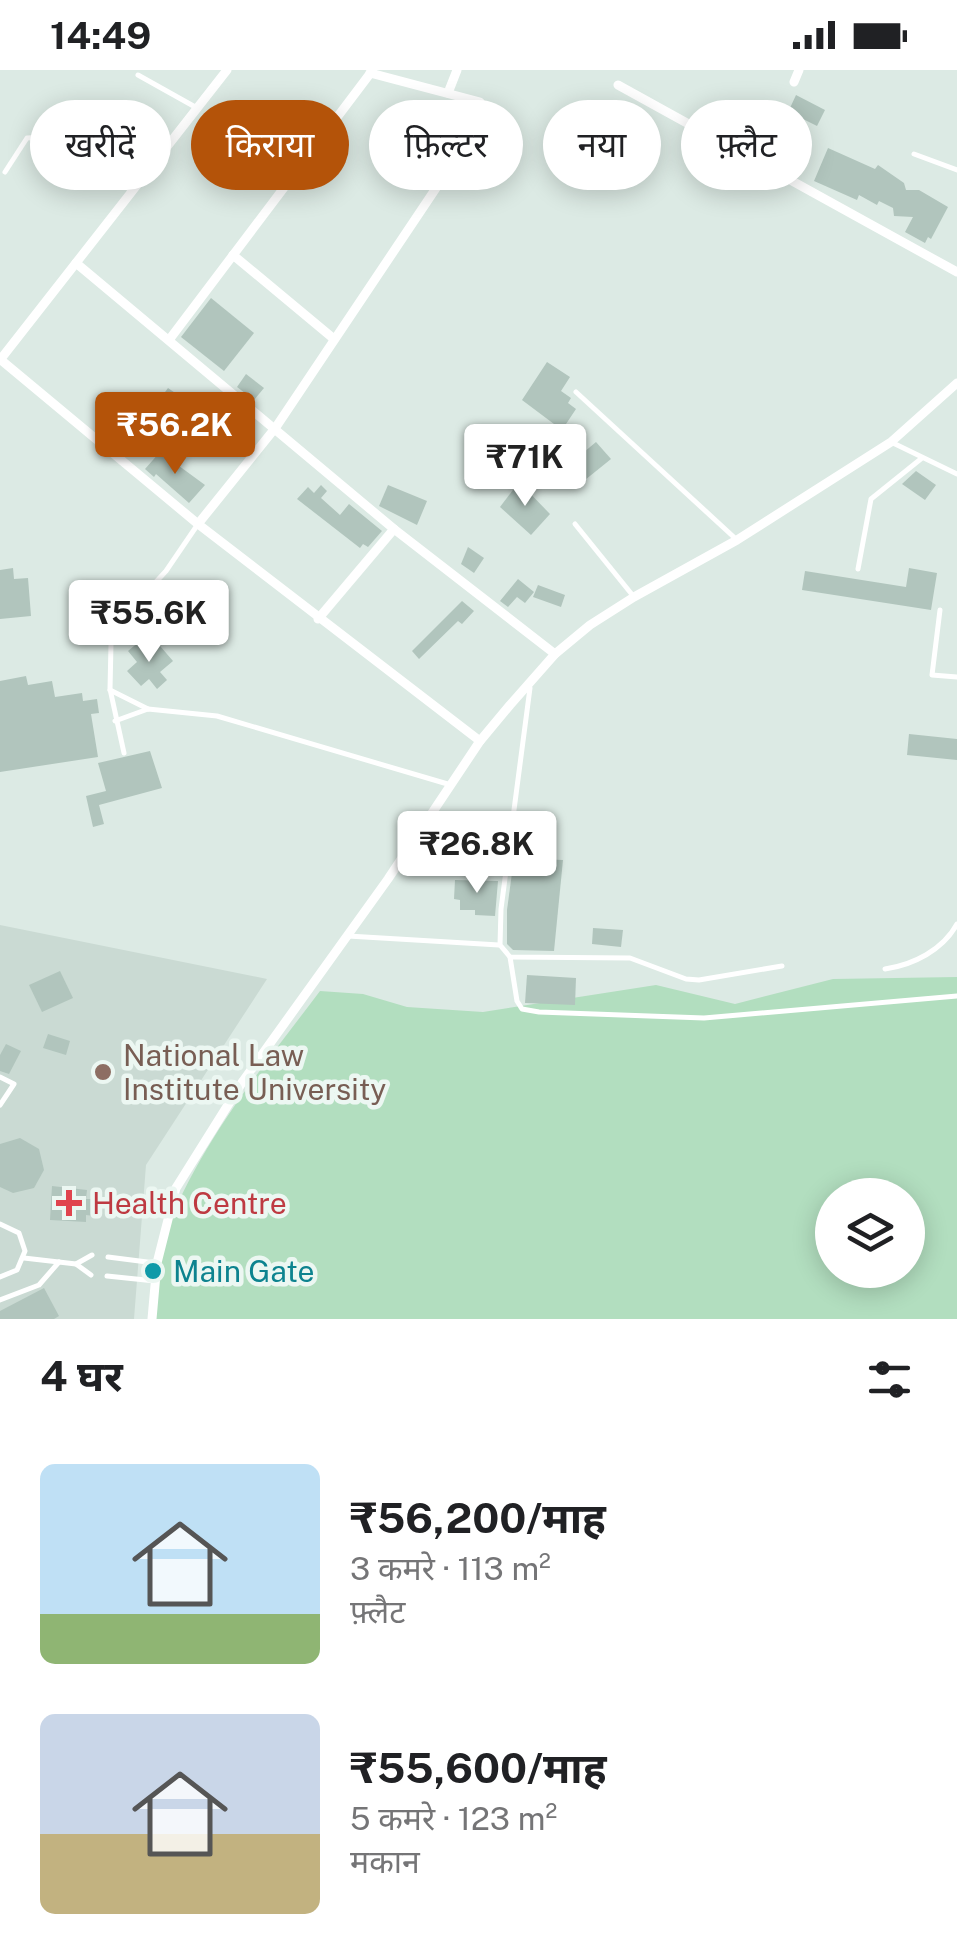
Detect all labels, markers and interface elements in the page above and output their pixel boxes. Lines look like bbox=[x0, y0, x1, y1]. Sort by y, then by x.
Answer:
text: 14:49 bbox=[50, 13, 151, 58]
chip: खरीदें bbox=[30, 100, 171, 190]
chip: किराया bbox=[191, 100, 349, 190]
chip: फ़िल्टर bbox=[369, 100, 523, 190]
chip: नया bbox=[543, 100, 661, 190]
chip: फ़्लैट bbox=[681, 100, 812, 190]
pin: ₹56.2K bbox=[94, 392, 256, 477]
text: ₹56.2K bbox=[117, 406, 233, 443]
pin: ₹71K bbox=[466, 424, 584, 509]
text: ₹71K bbox=[486, 438, 564, 475]
pin: ₹55.6K bbox=[68, 580, 230, 665]
text: ₹55.6K bbox=[91, 594, 207, 631]
pin: ₹26.8K bbox=[396, 811, 558, 896]
text: ₹26.8K bbox=[419, 825, 535, 862]
place label: National Law Institute University bbox=[123, 1037, 386, 1107]
marker: National Law Institute University bbox=[92, 1061, 114, 1083]
map controls bbox=[815, 1178, 925, 1288]
button: layers bbox=[815, 1178, 925, 1288]
place label: Health Centre bbox=[92, 1185, 287, 1221]
marker: Health Centre bbox=[56, 1190, 82, 1216]
place label: Main Gate bbox=[173, 1253, 314, 1289]
marker: Main Gate bbox=[142, 1260, 164, 1282]
text: 4 घर bbox=[40, 1351, 123, 1400]
icon: filters bbox=[862, 1352, 917, 1407]
text: ₹56,200/माह bbox=[350, 1493, 606, 1542]
icon: home bbox=[120, 1504, 240, 1624]
text: 3 कमरे · 113 m² bbox=[350, 1550, 551, 1587]
text: फ़्लैट bbox=[350, 1593, 405, 1630]
text: ₹55,600/माह bbox=[350, 1743, 606, 1792]
icon: home bbox=[120, 1754, 240, 1874]
text: 5 कमरे · 123 m² bbox=[350, 1800, 557, 1837]
text: मकान bbox=[350, 1843, 420, 1880]

